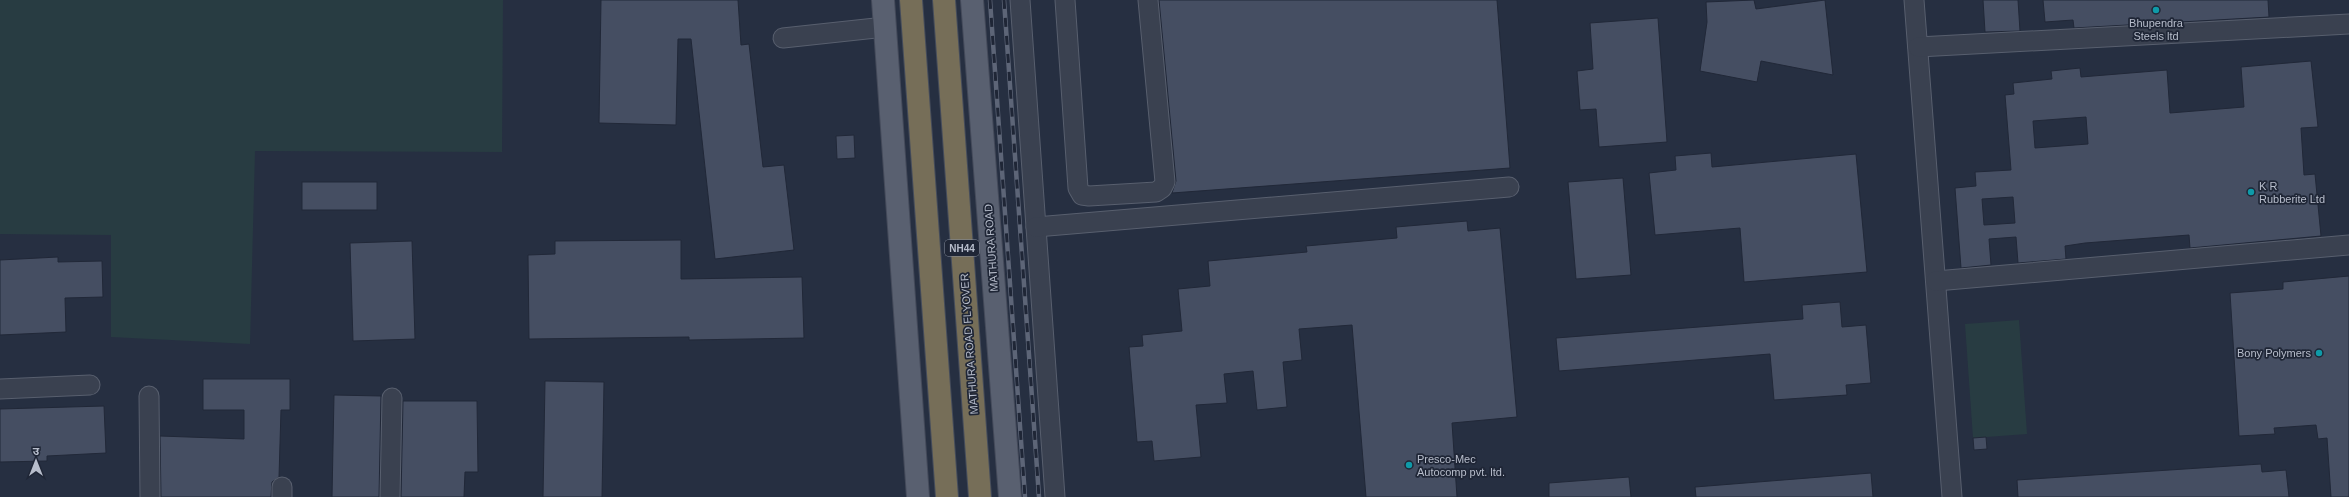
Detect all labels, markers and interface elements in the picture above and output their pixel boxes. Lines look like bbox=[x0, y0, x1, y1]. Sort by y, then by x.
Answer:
marker: Bhupendra Steels ltd bbox=[2151, 5, 2161, 15]
place label: Bhupendra Steels ltd bbox=[2129, 17, 2184, 42]
place label: K R Rubberite Ltd bbox=[2259, 180, 2325, 205]
marker: K R Rubberite Ltd bbox=[2246, 187, 2256, 197]
street label: MATHURA ROAD bbox=[982, 204, 1000, 292]
road number: NH44 bbox=[945, 240, 979, 256]
street label: MATHURA ROAD FLYOVER bbox=[958, 273, 980, 415]
place label: Bony Polymers bbox=[2237, 347, 2311, 359]
marker: Bony Polymers bbox=[2314, 348, 2324, 358]
north arrow bbox=[16, 441, 56, 481]
text: उ bbox=[33, 445, 40, 457]
place label: Presco-Mec Autocomp pvt. ltd. bbox=[1417, 453, 1505, 478]
marker: Presco-Mec Autocomp pvt. ltd. bbox=[1404, 460, 1414, 470]

